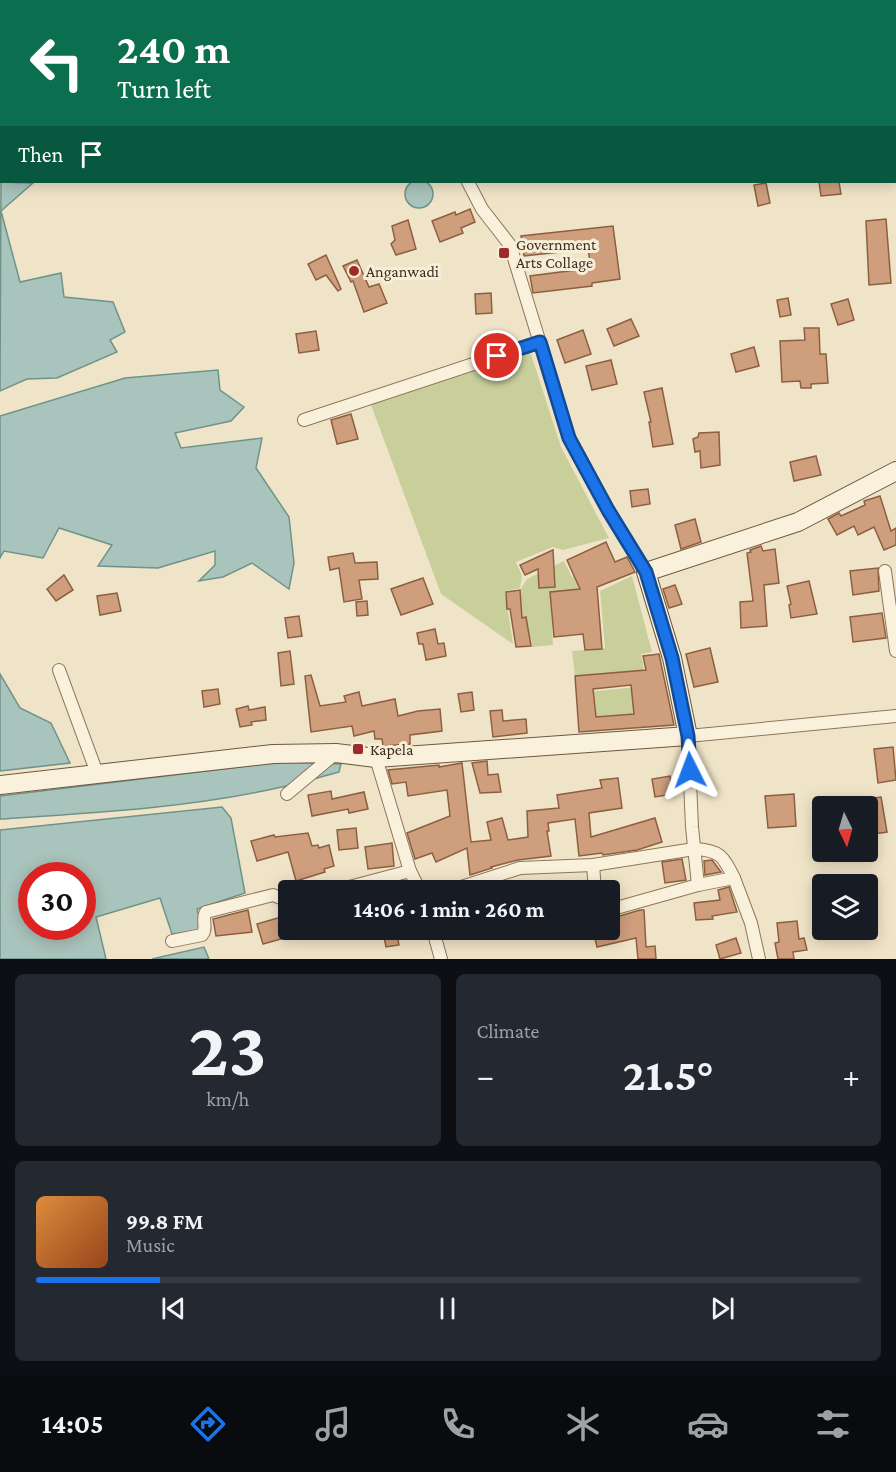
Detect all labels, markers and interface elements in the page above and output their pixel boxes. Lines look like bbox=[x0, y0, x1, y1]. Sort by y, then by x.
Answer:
icon: left bbox=[18, 24, 96, 102]
text: 240 m bbox=[117, 25, 230, 72]
text: Turn left bbox=[117, 74, 211, 104]
icon: arrive bbox=[75, 138, 108, 171]
text: Then bbox=[18, 142, 63, 167]
place label: Government Arts Collage bbox=[516, 236, 597, 272]
marker: Government Arts Collage bbox=[497, 246, 511, 260]
place label: Anganwadi bbox=[366, 263, 439, 281]
marker: Anganwadi bbox=[347, 264, 361, 278]
pin bbox=[471, 330, 522, 381]
icon: arrive bbox=[480, 339, 513, 372]
position arrow bbox=[658, 738, 722, 802]
place label: Kapela bbox=[370, 741, 414, 759]
marker: Kapela bbox=[351, 742, 365, 756]
north arrow bbox=[812, 796, 878, 862]
map controls bbox=[812, 796, 878, 940]
speed limit sign: 30 bbox=[18, 862, 96, 940]
button: layers bbox=[812, 874, 878, 940]
text: 14:06 · 1 min · 260 m bbox=[354, 897, 544, 922]
text: 23 bbox=[189, 1005, 267, 1092]
text: Climate bbox=[477, 1020, 539, 1042]
text: 21.5° bbox=[623, 1050, 714, 1100]
text: − bbox=[477, 1057, 494, 1094]
text: + bbox=[843, 1057, 860, 1094]
text: km/h bbox=[206, 1088, 249, 1110]
text: 99.8 FM bbox=[126, 1209, 203, 1234]
text: Music bbox=[126, 1234, 175, 1256]
icon: previous bbox=[157, 1292, 190, 1325]
icon: pause bbox=[431, 1292, 464, 1325]
icon: next bbox=[706, 1292, 739, 1325]
icon: directions bbox=[187, 1403, 229, 1445]
icon: music bbox=[312, 1403, 354, 1445]
icon: phone bbox=[437, 1403, 479, 1445]
icon: climate bbox=[562, 1403, 604, 1445]
icon: car bbox=[687, 1403, 729, 1445]
icon: filters bbox=[812, 1403, 854, 1445]
text: 14:05 bbox=[42, 1409, 103, 1439]

